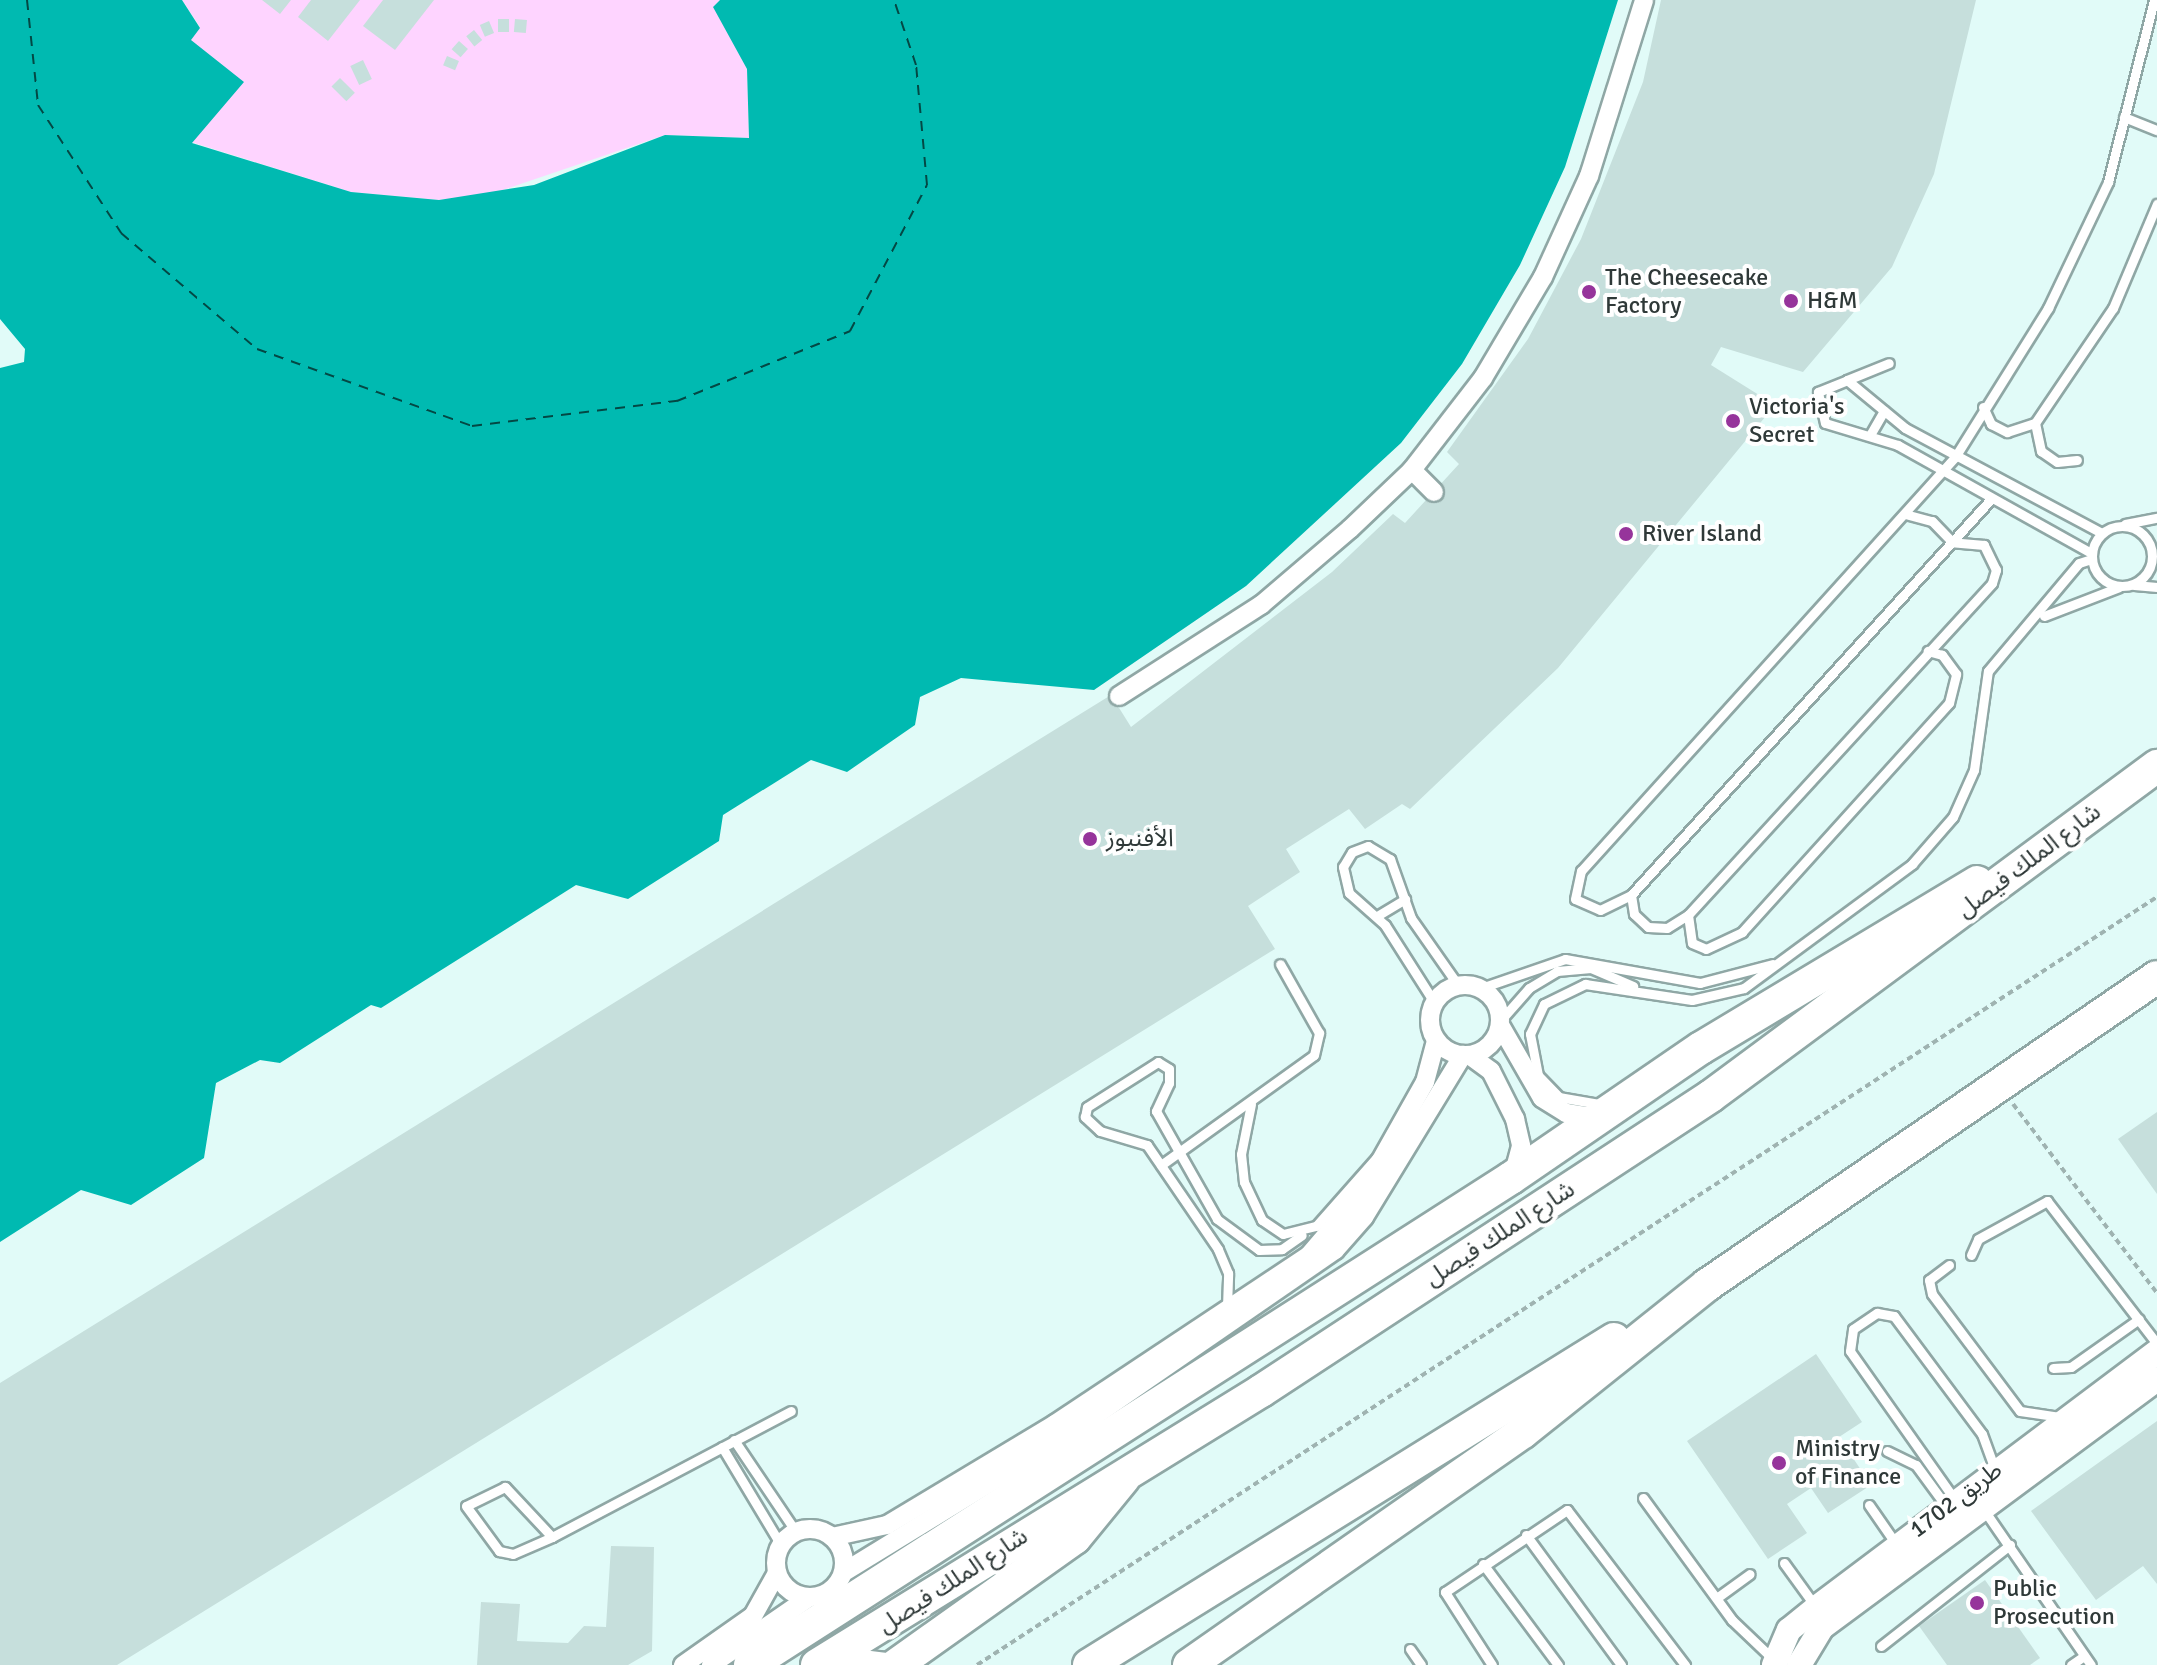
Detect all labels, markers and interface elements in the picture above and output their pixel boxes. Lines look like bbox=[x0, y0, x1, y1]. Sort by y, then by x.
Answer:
place label: The Cheesecake Factory bbox=[1605, 264, 1768, 320]
marker: The Cheesecake Factory bbox=[1580, 283, 1598, 301]
place label: H&M bbox=[1807, 287, 1858, 315]
marker: H&M bbox=[1782, 292, 1800, 310]
place label: Victoria's Secret bbox=[1749, 393, 1845, 449]
marker: Victoria's Secret bbox=[1724, 412, 1742, 430]
place label: River Island bbox=[1642, 520, 1762, 548]
marker: River Island bbox=[1617, 525, 1635, 543]
street label: شارع الملك فيصل bbox=[1951, 798, 2107, 924]
place label: الأفنيوز bbox=[1106, 825, 1174, 853]
marker: الأفنيوز bbox=[1081, 830, 1099, 848]
street label: شارع الملك فيصل bbox=[1420, 1175, 1580, 1293]
place label: Ministry of Finance bbox=[1795, 1435, 1901, 1491]
marker: Ministry of Finance bbox=[1770, 1454, 1788, 1472]
street label: طريق 1702 bbox=[1904, 1456, 2008, 1544]
street label: شارع الملك فيصل bbox=[873, 1522, 1033, 1640]
place label: Public Prosecution bbox=[1993, 1575, 2115, 1631]
marker: Public Prosecution bbox=[1968, 1594, 1986, 1612]

